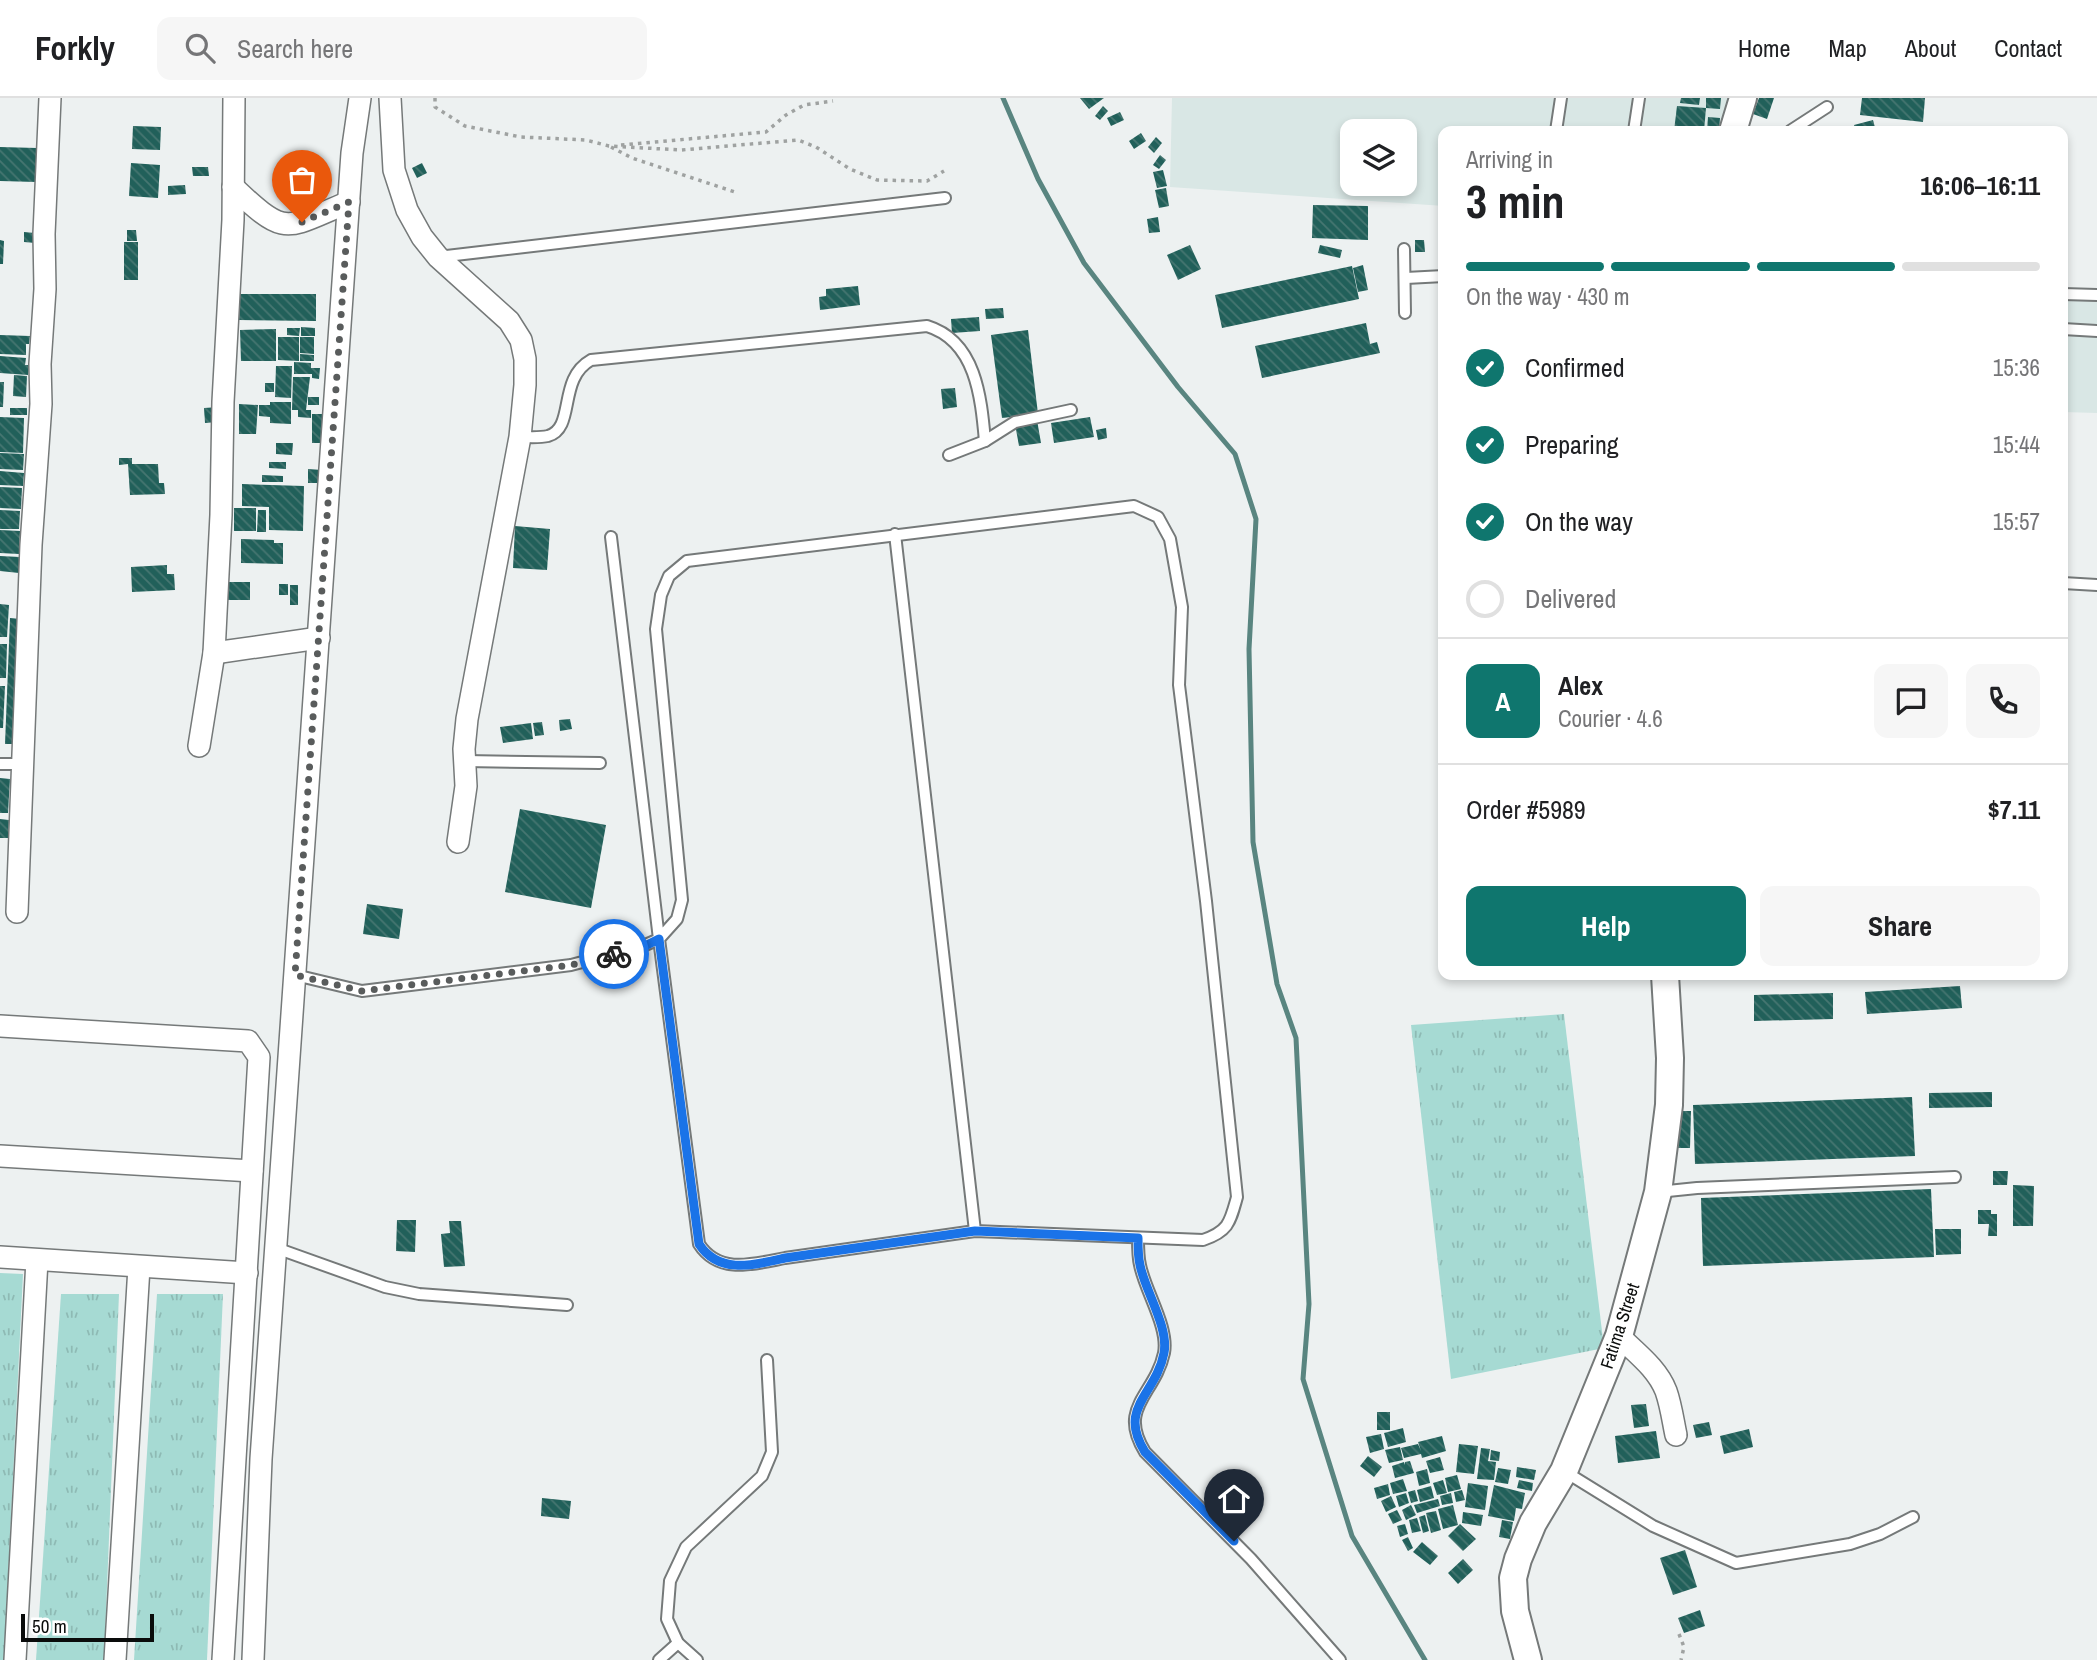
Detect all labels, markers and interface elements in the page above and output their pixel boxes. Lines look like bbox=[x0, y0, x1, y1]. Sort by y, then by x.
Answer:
search box bbox=[157, 17, 647, 80]
text: Forkly bbox=[35, 26, 115, 70]
icon: search bbox=[181, 29, 219, 67]
text: Search here bbox=[237, 31, 353, 66]
text: Home bbox=[1738, 32, 1790, 64]
text: Map bbox=[1828, 32, 1867, 64]
text: About bbox=[1905, 32, 1956, 64]
text: Contact bbox=[1994, 32, 2062, 64]
map controls bbox=[1340, 119, 1417, 196]
button: layers bbox=[1340, 119, 1417, 196]
text: Arriving in bbox=[1466, 144, 1553, 175]
pin bbox=[272, 150, 332, 222]
icon: bag bbox=[283, 161, 321, 199]
text: 16:06–16:11 bbox=[1920, 168, 2040, 203]
text: 3 min bbox=[1466, 170, 1565, 232]
text: On the way · 430 m bbox=[1466, 281, 1630, 312]
icon: check bbox=[1466, 349, 1504, 387]
text: Confirmed bbox=[1525, 350, 1625, 385]
text: 15:36 bbox=[1993, 352, 2040, 383]
icon: check bbox=[1466, 426, 1504, 464]
text: Preparing bbox=[1525, 427, 1619, 462]
text: 15:44 bbox=[1993, 429, 2040, 460]
icon: check bbox=[1466, 503, 1504, 541]
text: On the way bbox=[1525, 504, 1633, 539]
text: 15:57 bbox=[1993, 506, 2040, 537]
text: Delivered bbox=[1525, 581, 1616, 616]
button: chat bbox=[1874, 664, 1948, 738]
button: phone bbox=[1966, 664, 2040, 738]
text: Alex bbox=[1558, 668, 1603, 703]
text: A bbox=[1495, 684, 1511, 719]
text: Courier · 4.6 bbox=[1558, 703, 1663, 734]
text: Order #5989 bbox=[1466, 792, 1586, 827]
text: $7.11 bbox=[1988, 792, 2040, 827]
button: Help bbox=[1466, 886, 1746, 966]
button: Share bbox=[1760, 886, 2040, 966]
courier bbox=[579, 919, 649, 989]
icon: bike bbox=[595, 935, 633, 973]
street label: Fatima Street bbox=[1594, 1280, 1645, 1372]
pin bbox=[1204, 1469, 1264, 1541]
icon: home bbox=[1215, 1480, 1253, 1518]
scale bar bbox=[21, 1611, 154, 1643]
text: 50 m bbox=[32, 1613, 67, 1639]

